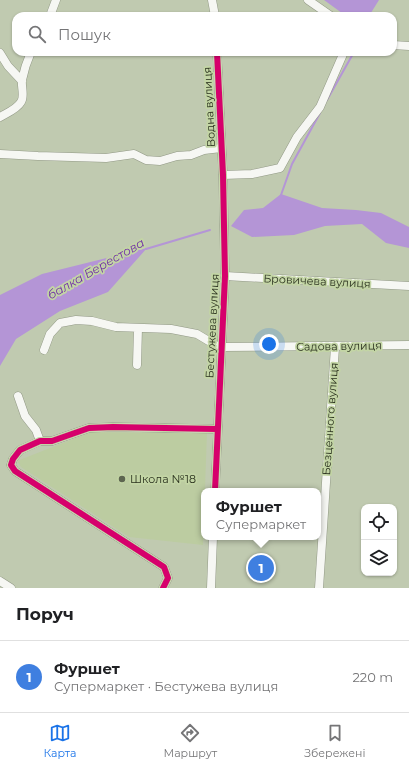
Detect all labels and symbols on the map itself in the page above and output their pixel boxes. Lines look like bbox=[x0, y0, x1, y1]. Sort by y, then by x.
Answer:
street label: Водна вулиця bbox=[200, 67, 218, 147]
water label: балка Берестова bbox=[45, 235, 147, 302]
street label: Бровичева вулиця bbox=[263, 271, 371, 291]
street label: Бестужева вулиця bbox=[202, 273, 222, 379]
your location bbox=[259, 334, 279, 354]
street label: Садова вулиця bbox=[296, 338, 382, 354]
street label: Безценного вулиця bbox=[319, 362, 341, 476]
place label: Школа №18 bbox=[130, 472, 196, 486]
marker: Школа №18 bbox=[117, 474, 127, 484]
pin: 1 bbox=[248, 553, 274, 583]

